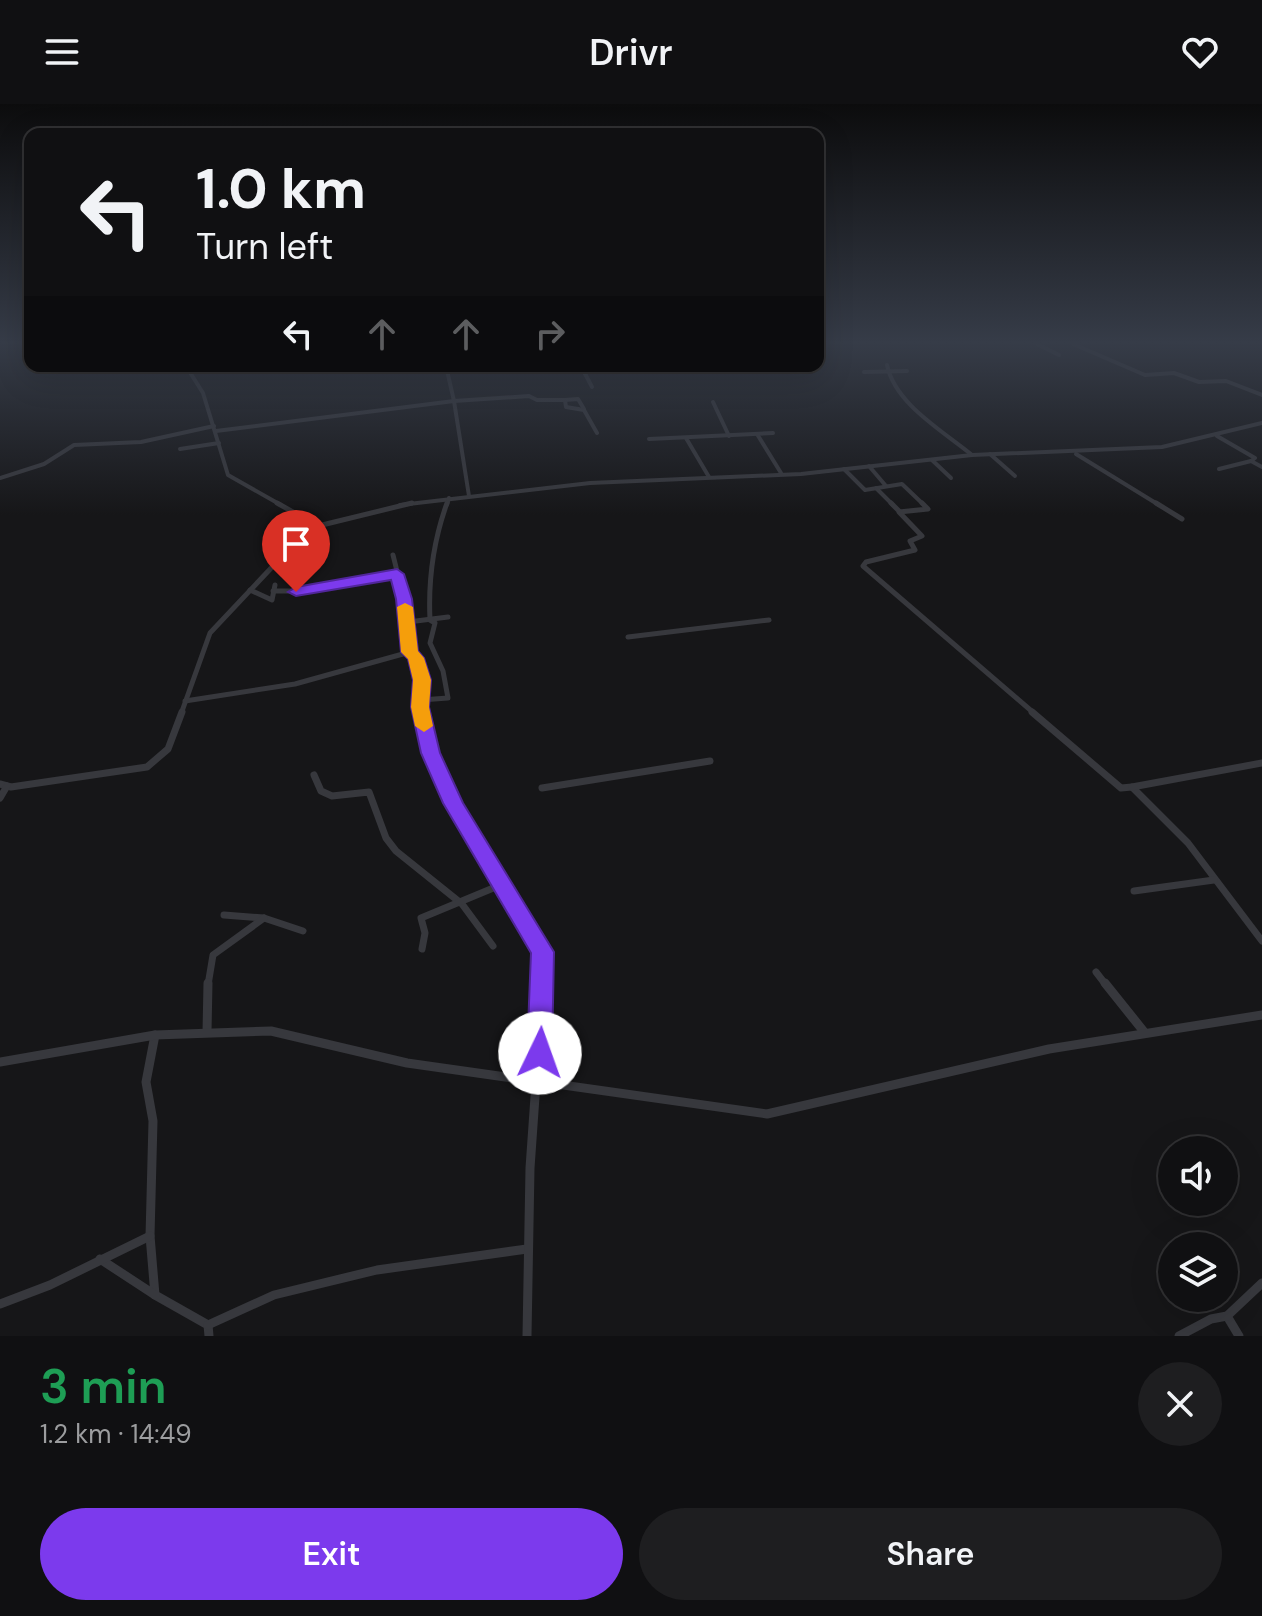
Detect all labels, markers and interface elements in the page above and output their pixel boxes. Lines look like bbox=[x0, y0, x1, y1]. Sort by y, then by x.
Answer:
text: Drivr bbox=[589, 29, 673, 76]
icon: menu bbox=[40, 30, 84, 74]
icon: heart bbox=[1178, 30, 1222, 74]
text: 1.0 km bbox=[196, 152, 366, 225]
icon: left bbox=[64, 160, 168, 264]
text: Turn left bbox=[196, 223, 333, 270]
icon: left bbox=[276, 312, 320, 356]
icon: ahead bbox=[360, 312, 404, 356]
icon: ahead bbox=[444, 312, 488, 356]
icon: right bbox=[528, 312, 572, 356]
pin bbox=[262, 510, 330, 592]
icon: arrive bbox=[274, 522, 318, 566]
position arrow bbox=[498, 1011, 582, 1095]
map controls bbox=[1158, 1136, 1238, 1312]
button: sound bbox=[1158, 1136, 1238, 1216]
button: layers bbox=[1158, 1232, 1238, 1312]
text: 3 min bbox=[40, 1355, 167, 1418]
button: close bbox=[1138, 1362, 1222, 1446]
text: 1.2 km · 14:49 bbox=[40, 1417, 192, 1451]
button: Exit bbox=[40, 1508, 623, 1600]
button: Share bbox=[639, 1508, 1222, 1600]

